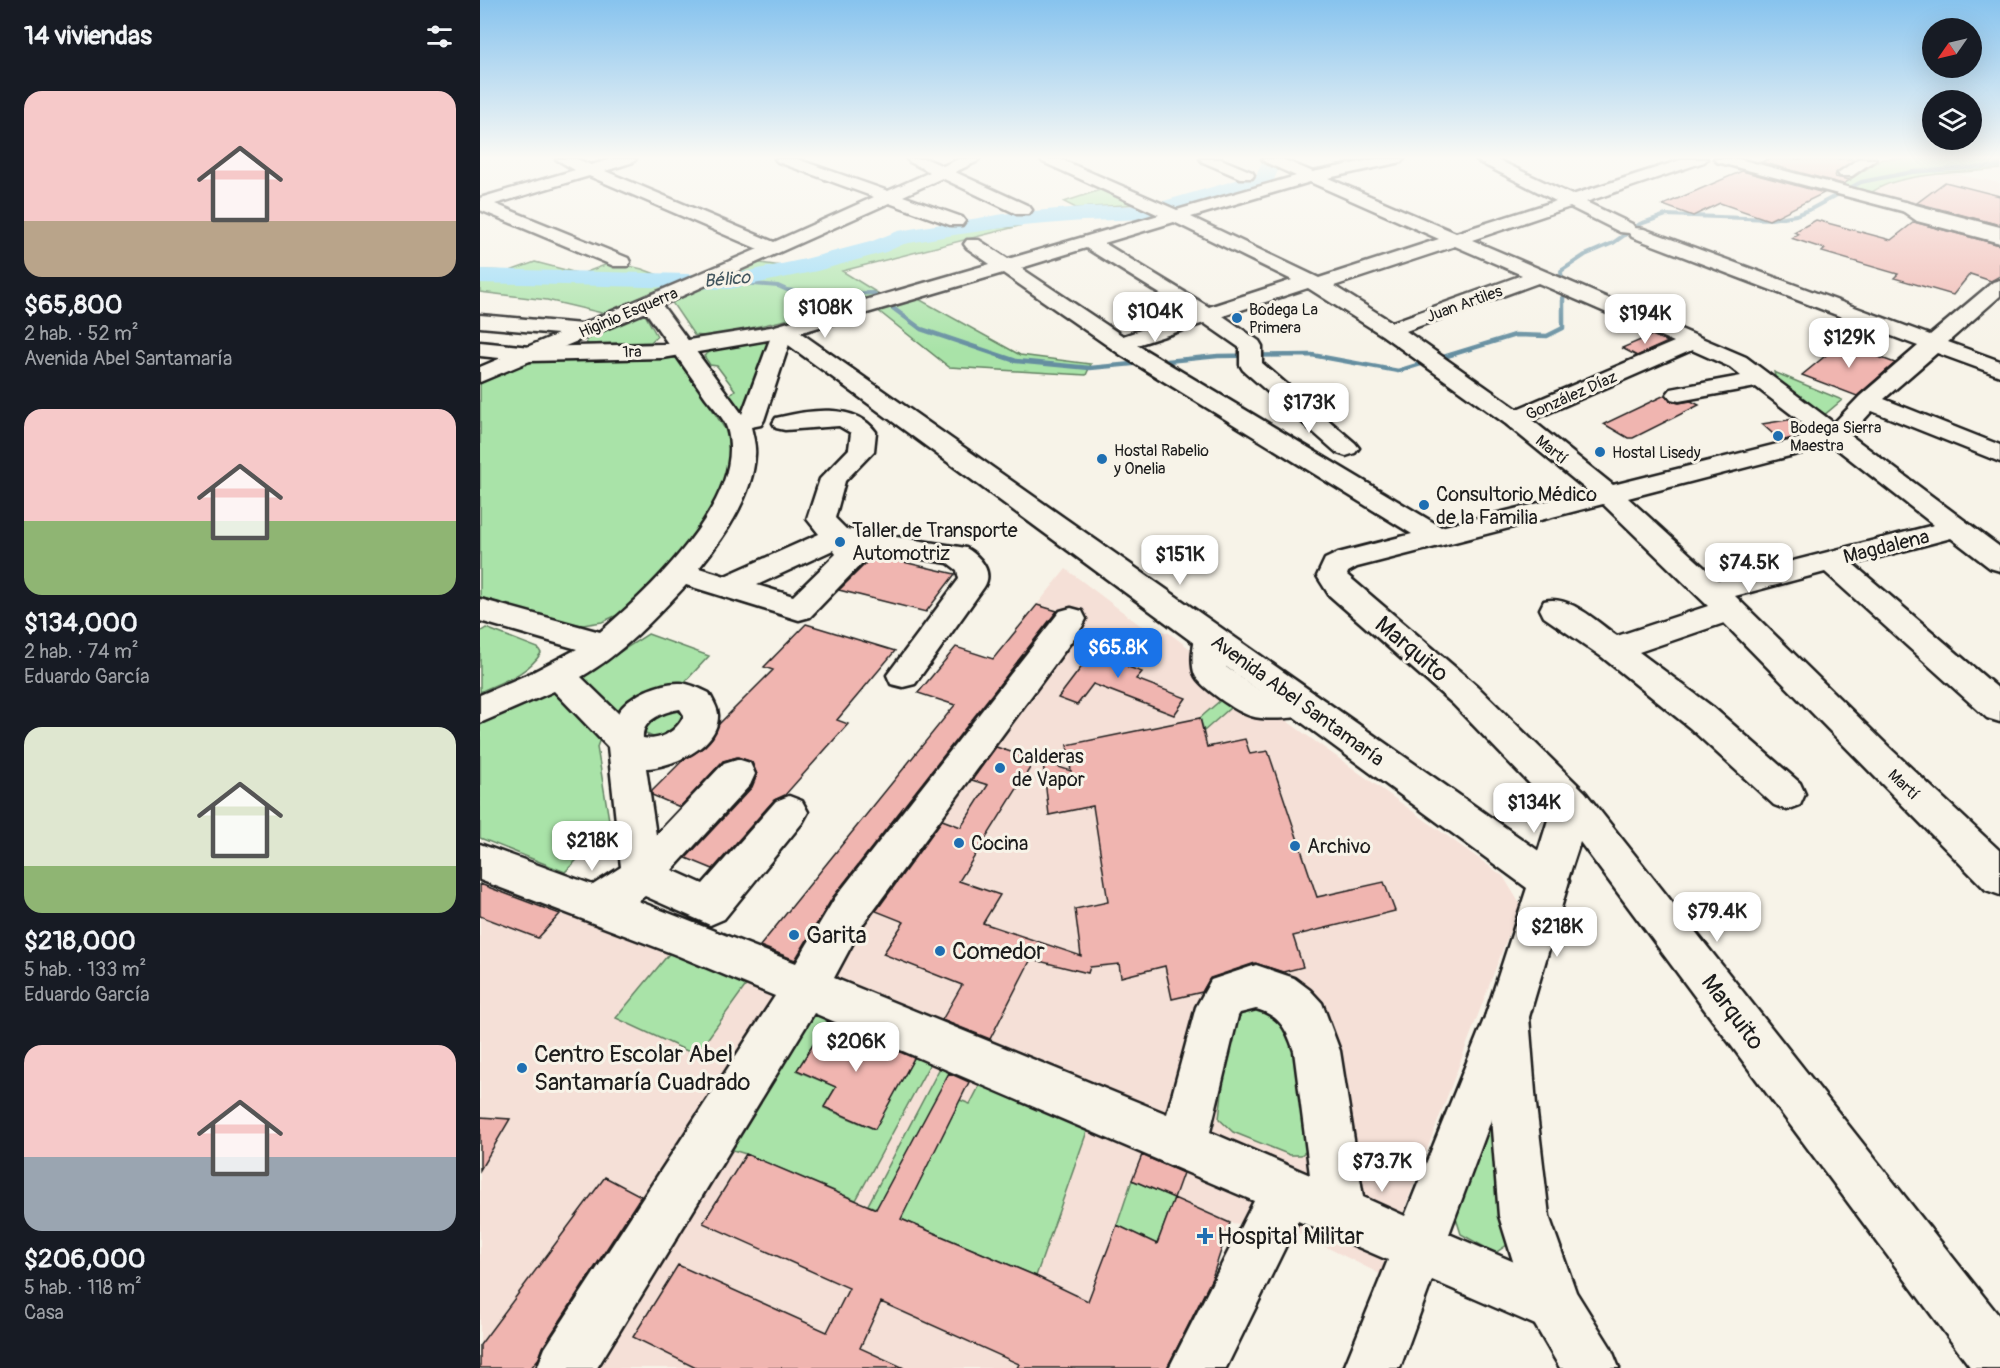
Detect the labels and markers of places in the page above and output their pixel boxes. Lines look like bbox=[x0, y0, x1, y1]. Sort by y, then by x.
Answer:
pin: $108K bbox=[783, 288, 867, 339]
pin: $104K bbox=[1113, 292, 1197, 343]
pin: $194K bbox=[1603, 294, 1687, 345]
place label: Bodega La Primera bbox=[1249, 300, 1318, 338]
marker: Bodega La Primera bbox=[1230, 311, 1244, 325]
pin: $129K bbox=[1807, 318, 1891, 369]
pin: $173K bbox=[1267, 383, 1351, 434]
place label: Bodega Sierra Maestra bbox=[1790, 418, 1881, 456]
marker: Bodega Sierra Maestra bbox=[1771, 429, 1785, 443]
place label: Hostal Rabelio y Onelia bbox=[1113, 441, 1209, 479]
place label: Hostal Lisedy bbox=[1612, 443, 1701, 463]
marker: Hostal Lisedy bbox=[1593, 445, 1607, 459]
marker: Hostal Rabelio y Onelia bbox=[1095, 452, 1109, 466]
place label: Consultorio Médico de la Familia bbox=[1436, 482, 1597, 530]
marker: Consultorio Médico de la Familia bbox=[1417, 498, 1431, 512]
place label: Taller de Transporte Automotriz bbox=[852, 518, 1018, 566]
marker: Taller de Transporte Automotriz bbox=[833, 535, 847, 549]
pin: $151K bbox=[1138, 535, 1222, 586]
pin: $74.5K bbox=[1700, 543, 1798, 594]
pin: $65.8K bbox=[1069, 628, 1167, 679]
place label: Calderas de Vapor bbox=[1012, 744, 1085, 792]
marker: Calderas de Vapor bbox=[993, 761, 1007, 775]
pin: $134K bbox=[1492, 783, 1576, 834]
pin: $218K bbox=[550, 821, 634, 872]
place label: Cocina bbox=[971, 831, 1028, 856]
place label: Archivo bbox=[1307, 834, 1371, 859]
marker: Cocina bbox=[952, 836, 966, 850]
marker: Archivo bbox=[1288, 839, 1302, 853]
pin: $79.4K bbox=[1668, 892, 1766, 943]
pin: $218K bbox=[1515, 907, 1599, 958]
place label: Garita bbox=[806, 921, 867, 950]
marker: Garita bbox=[787, 928, 801, 942]
place label: Comedor bbox=[952, 937, 1045, 966]
marker: Comedor bbox=[933, 944, 947, 958]
pin: $206K bbox=[814, 1022, 898, 1073]
place label: Centro Escolar Abel Santamaría Cuadrado bbox=[534, 1040, 751, 1097]
marker: Centro Escolar Abel Santamaría Cuadrado bbox=[515, 1061, 529, 1075]
pin: $73.7K bbox=[1333, 1142, 1431, 1193]
place label: Hospital Militar bbox=[1217, 1222, 1365, 1251]
marker: Hospital Militar bbox=[1198, 1229, 1212, 1243]

